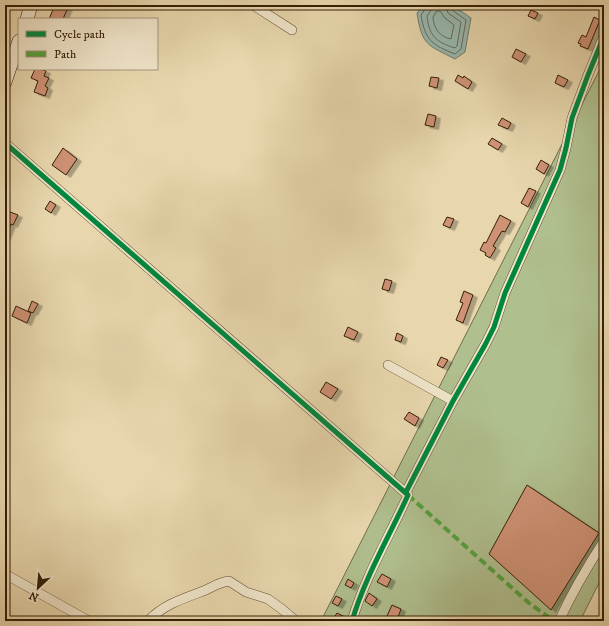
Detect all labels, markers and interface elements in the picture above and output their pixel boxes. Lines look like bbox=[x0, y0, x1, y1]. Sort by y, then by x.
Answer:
legend bbox=[18, 18, 158, 70]
text: Cycle path bbox=[54, 27, 106, 42]
text: Path bbox=[54, 47, 77, 62]
north arrow bbox=[18, 568, 58, 608]
text: N bbox=[27, 588, 41, 604]

